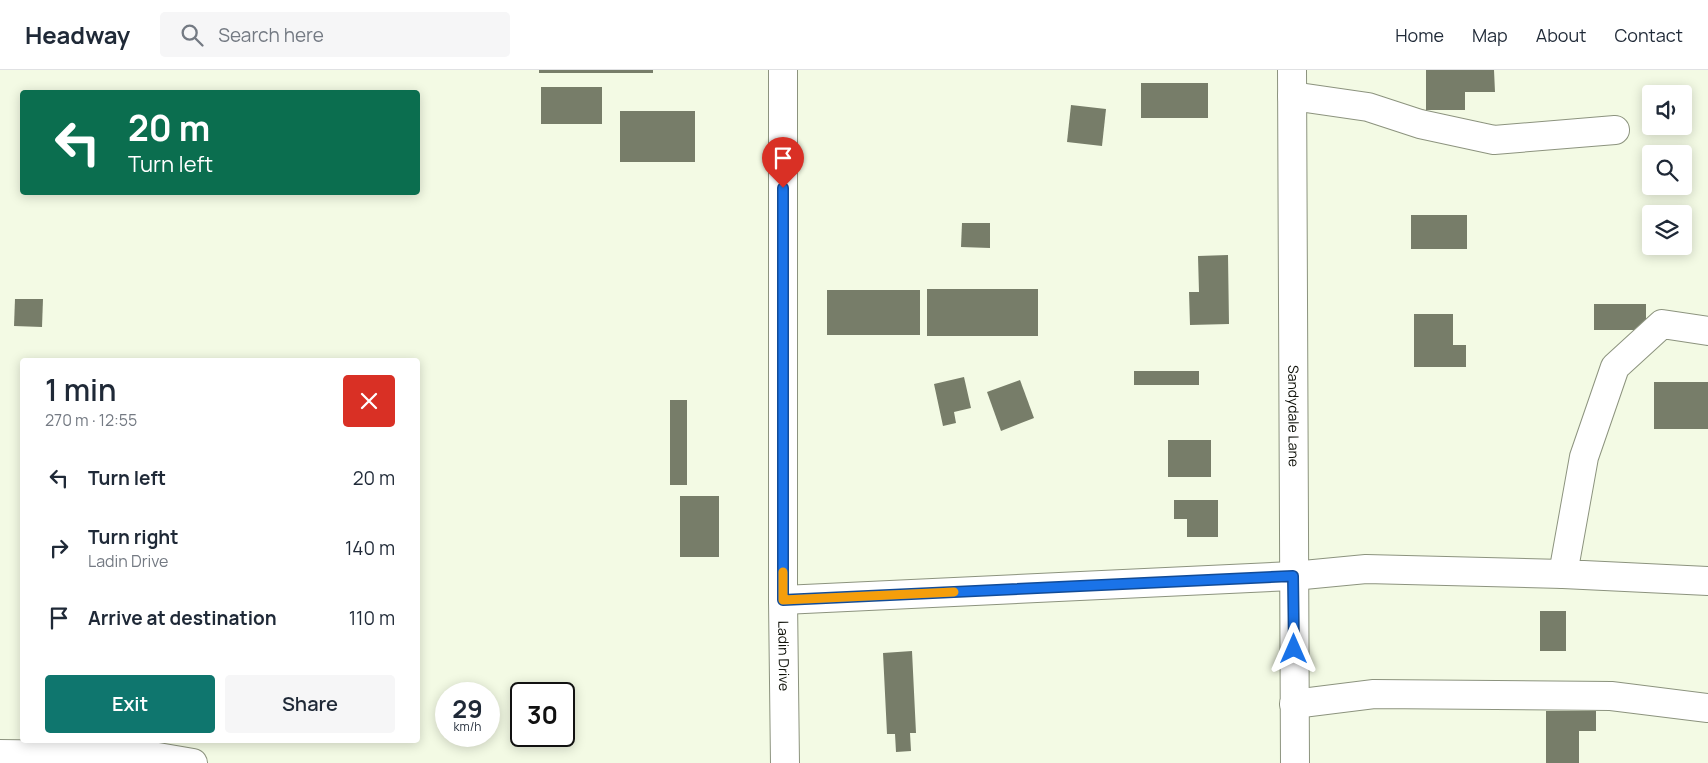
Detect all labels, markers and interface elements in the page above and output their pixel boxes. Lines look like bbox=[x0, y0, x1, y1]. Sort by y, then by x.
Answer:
search box bbox=[160, 12, 510, 57]
text: Headway bbox=[25, 18, 130, 51]
icon: search bbox=[178, 21, 206, 49]
text: Search here bbox=[218, 22, 324, 48]
text: Home bbox=[1395, 23, 1444, 47]
text: Map bbox=[1472, 23, 1508, 47]
text: About bbox=[1536, 23, 1586, 47]
text: Contact bbox=[1614, 23, 1683, 47]
map controls bbox=[1642, 85, 1692, 255]
button: sound bbox=[1642, 85, 1692, 135]
text: 20 m bbox=[128, 104, 210, 152]
icon: left bbox=[45, 110, 110, 175]
pin bbox=[762, 137, 804, 188]
icon: arrive bbox=[769, 144, 797, 172]
button: search bbox=[1642, 145, 1692, 195]
text: Turn left bbox=[128, 149, 213, 179]
button: layers bbox=[1642, 205, 1692, 255]
street label: Sandydale Lane bbox=[1284, 365, 1304, 467]
text: 1 min bbox=[45, 369, 117, 410]
button: close bbox=[343, 375, 395, 427]
text: 270 m · 12:55 bbox=[45, 409, 137, 431]
icon: left bbox=[45, 464, 73, 492]
text: Turn left bbox=[88, 465, 166, 491]
text: 20 m bbox=[353, 465, 395, 491]
text: Turn right bbox=[88, 524, 178, 550]
icon: right bbox=[45, 534, 73, 562]
text: 140 m bbox=[345, 535, 395, 561]
text: Ladin Drive bbox=[88, 550, 168, 572]
icon: arrive bbox=[45, 604, 73, 632]
text: Arrive at destination bbox=[88, 605, 277, 631]
text: 110 m bbox=[349, 605, 395, 631]
street label: Ladin Drive bbox=[774, 621, 794, 691]
position arrow bbox=[1267, 622, 1319, 674]
button: Exit bbox=[45, 675, 215, 733]
button: Share bbox=[225, 675, 395, 733]
speed limit sign: 30 bbox=[510, 682, 575, 747]
text: 29 bbox=[452, 691, 483, 726]
text: km/h bbox=[454, 718, 481, 735]

